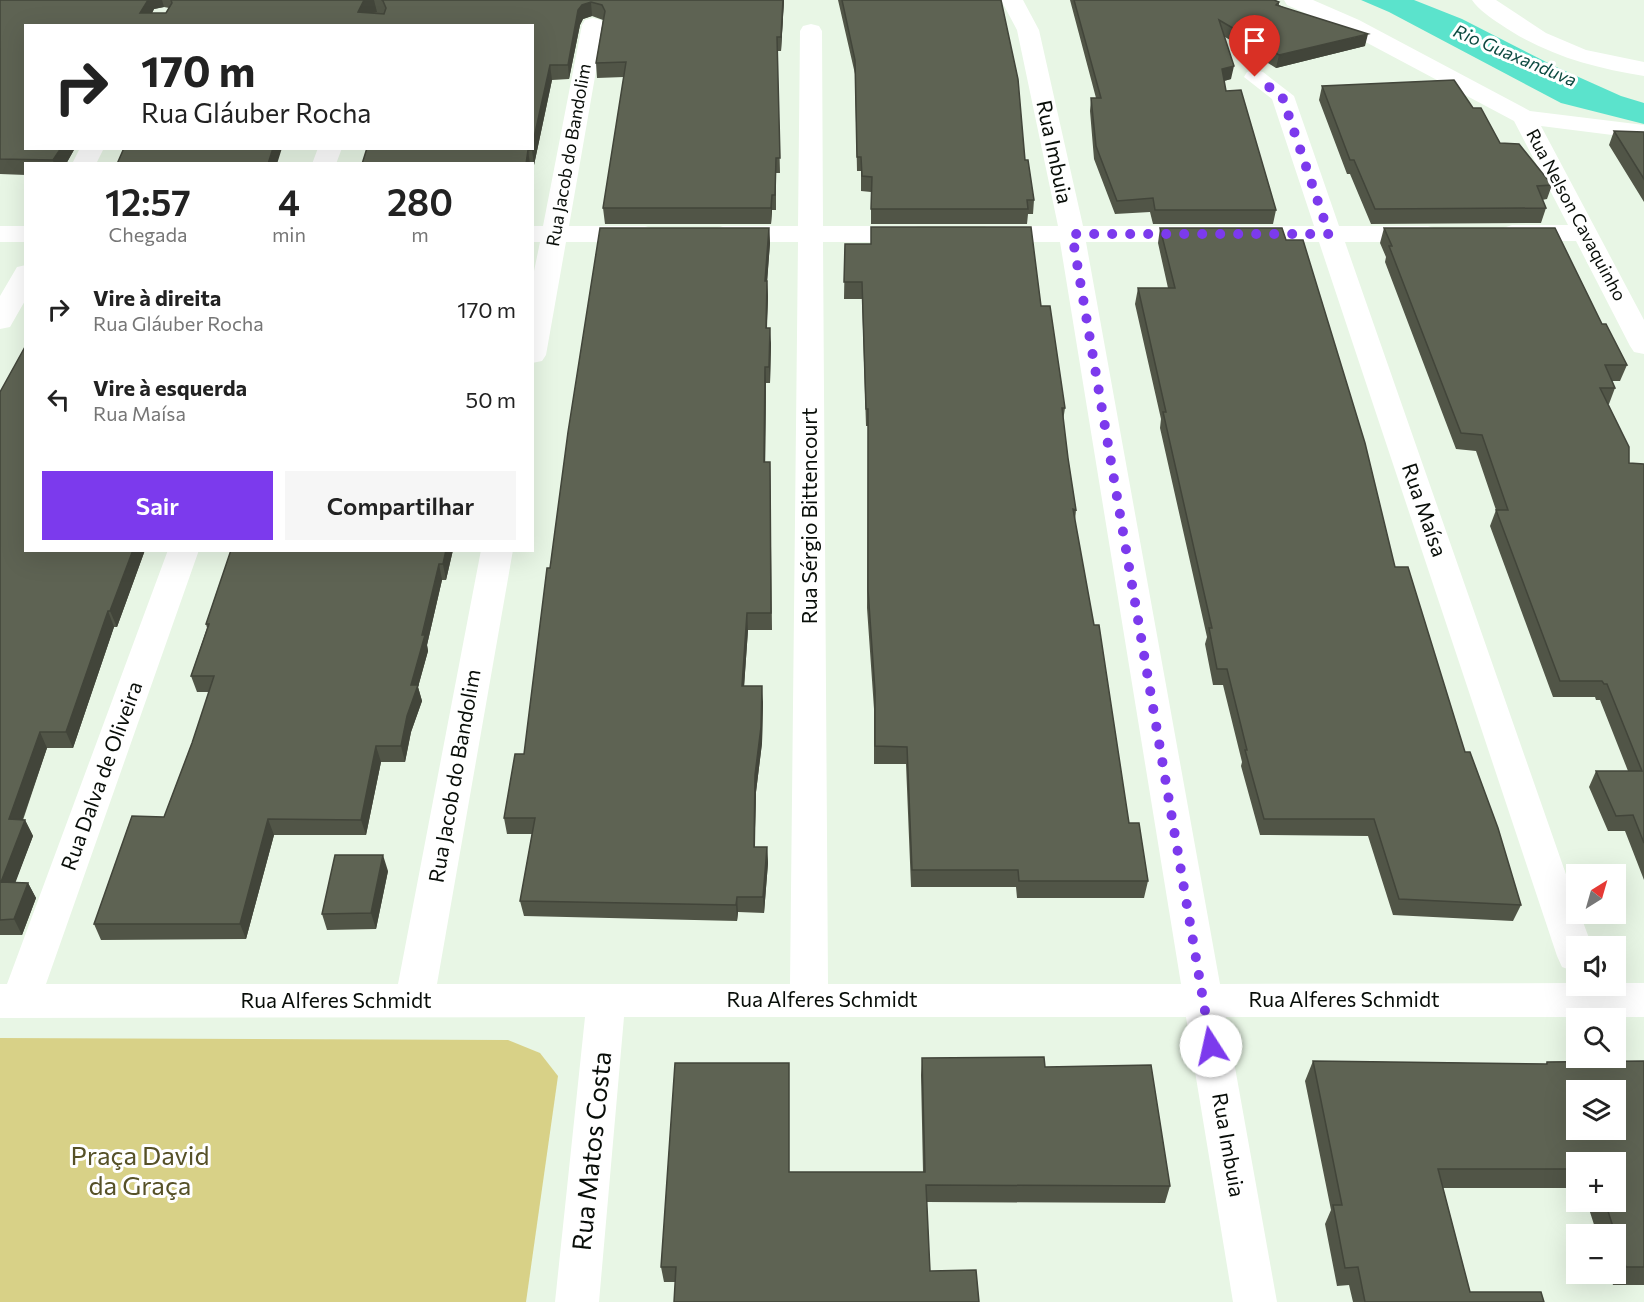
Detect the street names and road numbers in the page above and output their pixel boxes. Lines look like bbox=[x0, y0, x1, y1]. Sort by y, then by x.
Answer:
street label: Rua Jacob do Bandolim bbox=[541, 62, 595, 248]
street label: Rua Imbuia bbox=[1032, 98, 1079, 206]
street label: Rua Nelson Cavaquinho bbox=[1522, 125, 1632, 304]
street label: Rua Sérgio Bittencourt bbox=[796, 408, 821, 624]
street label: Rua Maísa bbox=[1398, 459, 1453, 560]
street label: Rua Jacob do Bandolim bbox=[422, 667, 485, 884]
street label: Rua Dalva de Oliveira bbox=[55, 678, 146, 873]
street label: Rua Alferes Schmidt bbox=[726, 986, 918, 1011]
street label: Rua Alferes Schmidt bbox=[1248, 986, 1440, 1011]
street label: Rua Alferes Schmidt bbox=[240, 987, 432, 1012]
street label: Rua Matos Costa bbox=[565, 1050, 616, 1252]
street label: Rua Imbuia bbox=[1208, 1091, 1251, 1199]

